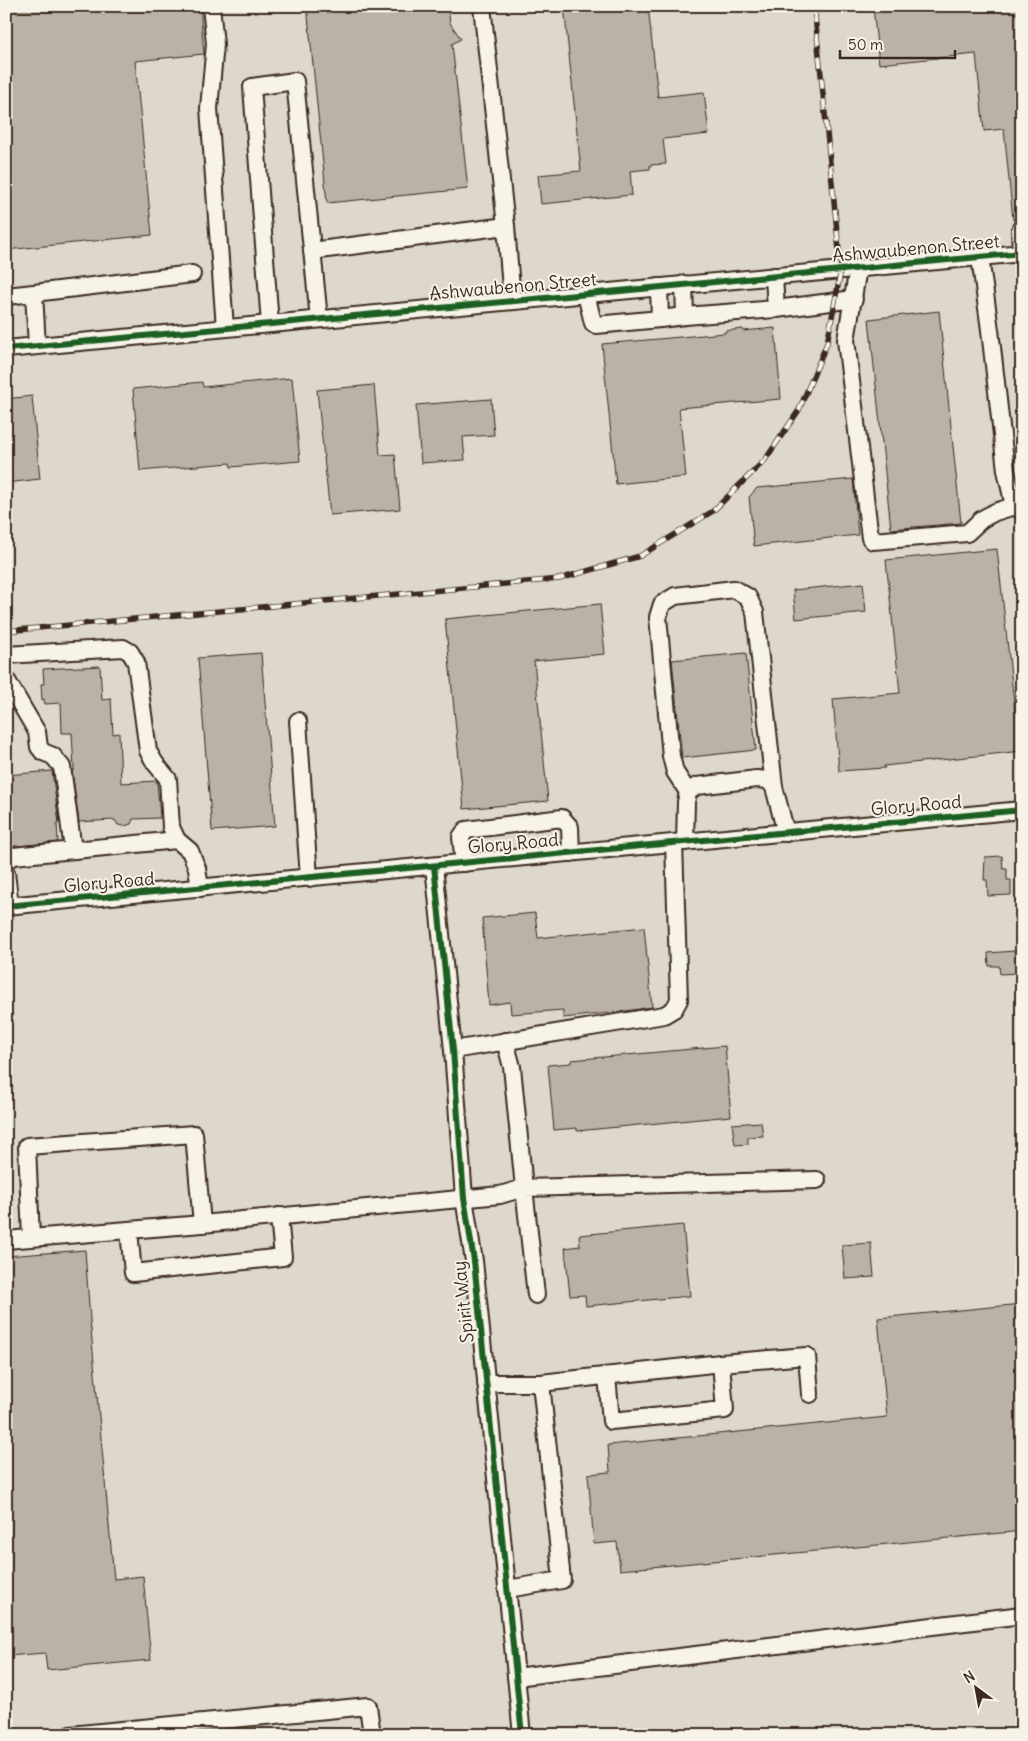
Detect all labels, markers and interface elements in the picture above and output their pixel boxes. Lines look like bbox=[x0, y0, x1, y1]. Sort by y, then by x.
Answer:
scale bar bbox=[840, 28, 956, 60]
text: 50 m bbox=[848, 35, 883, 54]
street label: Ashwaubenon Street bbox=[831, 229, 1001, 267]
street label: Ashwaubenon Street bbox=[428, 267, 598, 305]
street label: Glory Road bbox=[870, 790, 963, 820]
street label: Glory Road bbox=[467, 828, 560, 858]
street label: Glory Road bbox=[63, 867, 156, 897]
street label: Spirit Way bbox=[447, 1260, 479, 1344]
north arrow bbox=[950, 1664, 1000, 1714]
text: N bbox=[960, 1667, 978, 1687]

